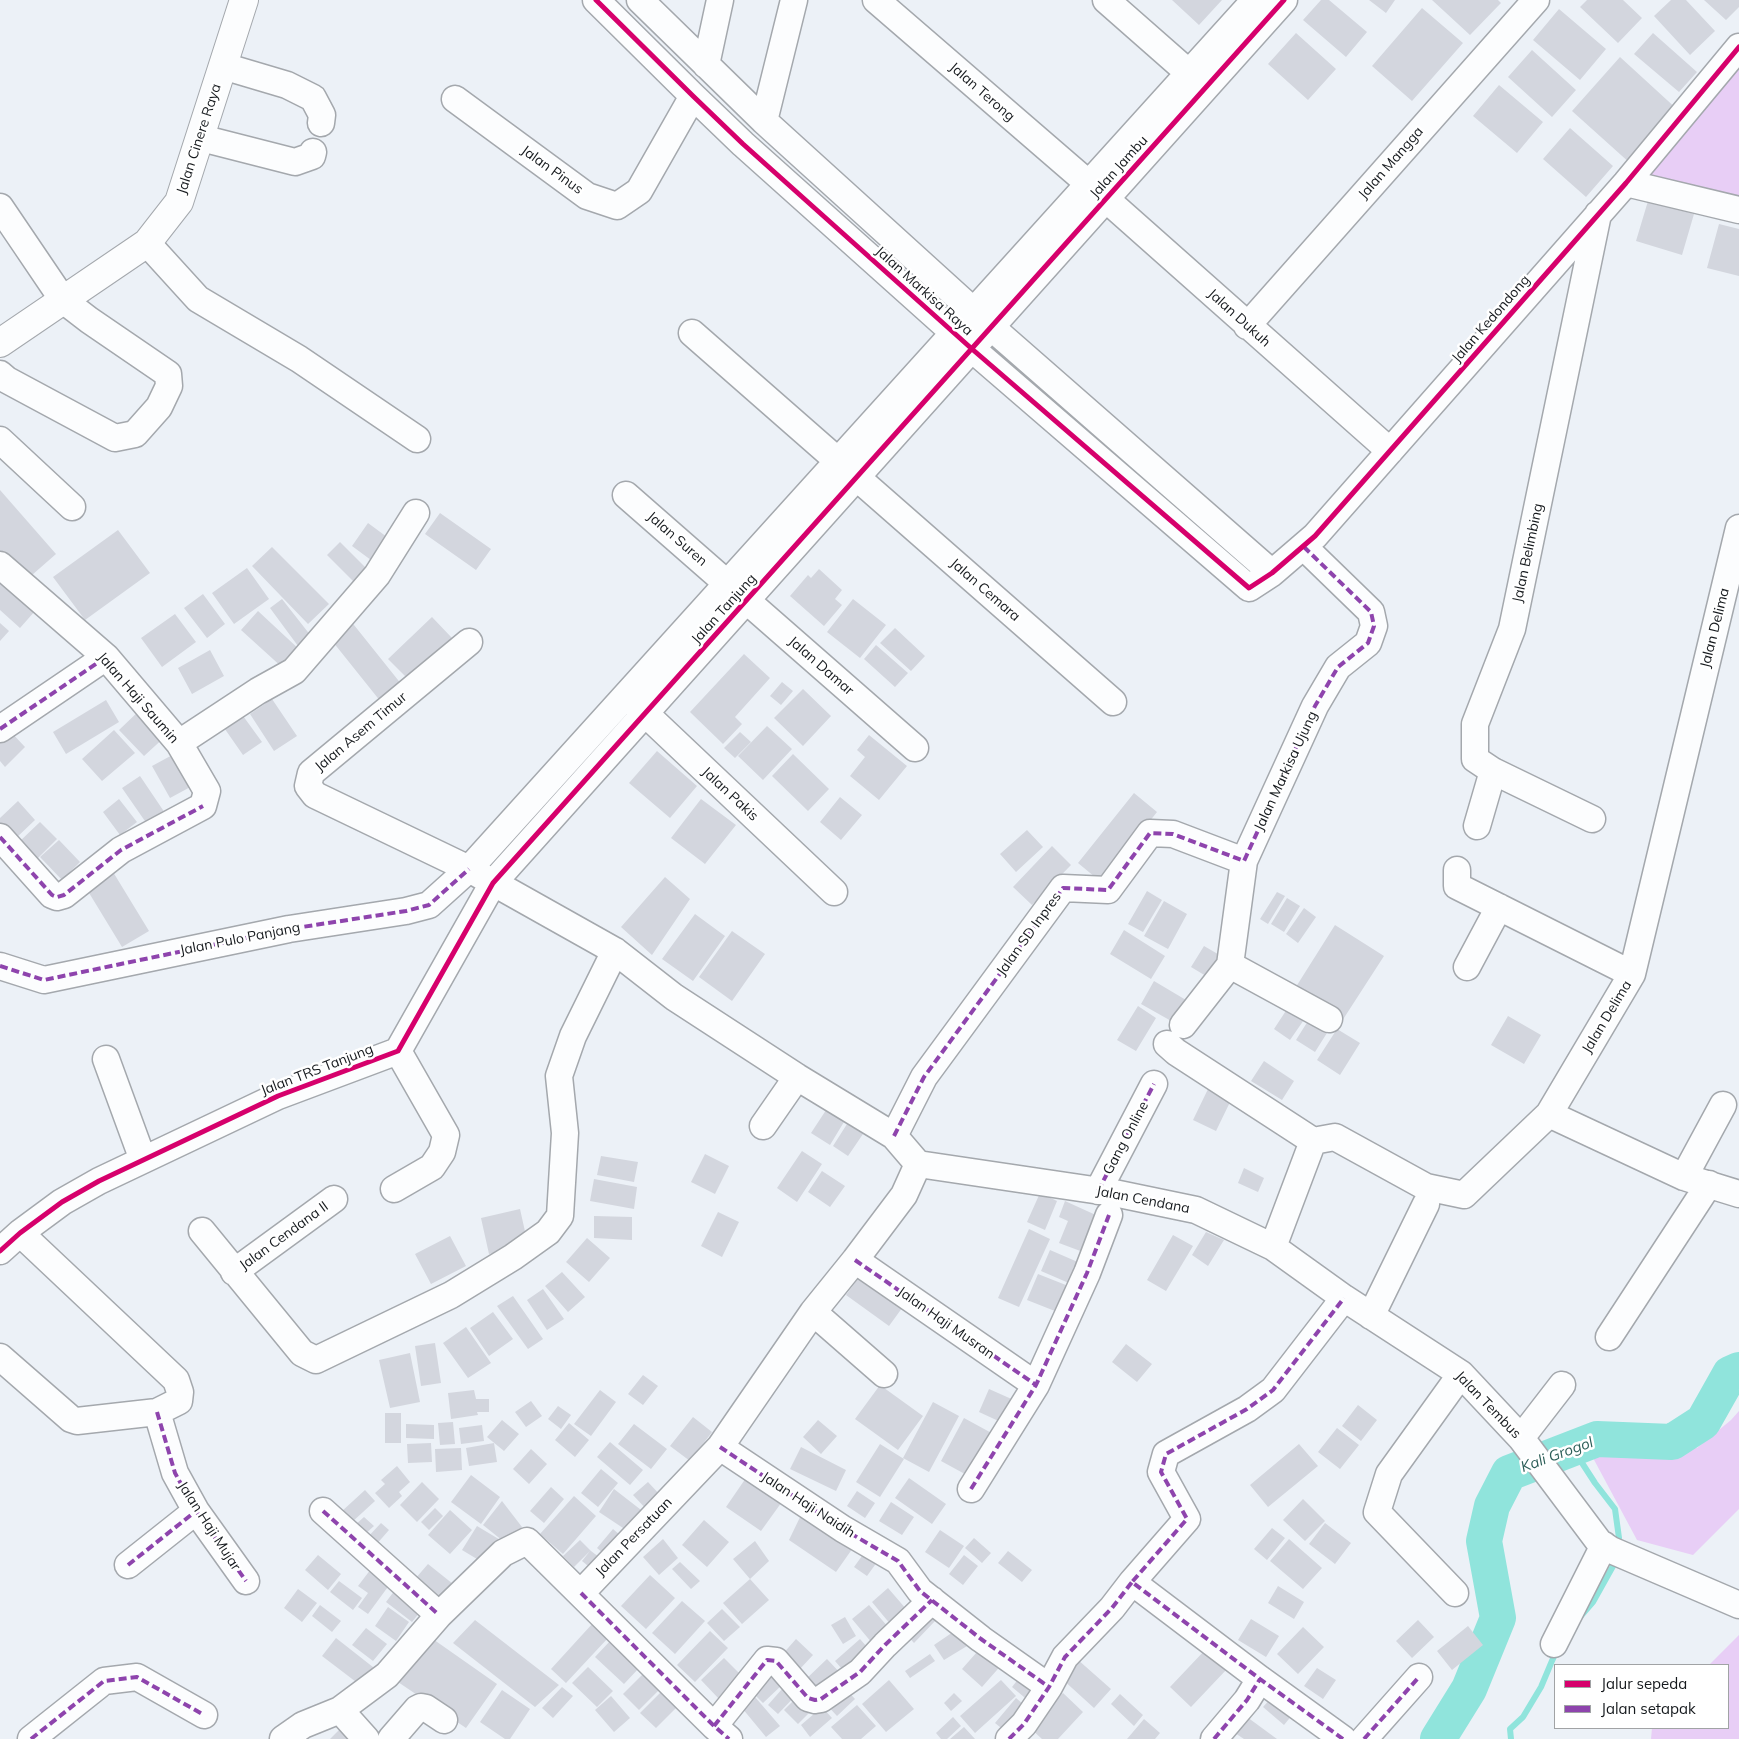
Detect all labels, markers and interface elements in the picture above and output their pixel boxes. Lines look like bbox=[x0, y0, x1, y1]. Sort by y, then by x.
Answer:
street label: Jalan Terong bbox=[946, 59, 1018, 125]
street label: Jalan Cinere Raya bbox=[173, 82, 225, 196]
street label: Jalan Mangga bbox=[1355, 123, 1427, 203]
street label: Jalan Jambu bbox=[1087, 132, 1151, 202]
street label: Jalan Pinus bbox=[518, 142, 586, 198]
street label: Jalan Markisa Raya bbox=[872, 243, 976, 339]
street label: Jalan Kedondong bbox=[1448, 272, 1534, 366]
street label: Jalan Dukuh bbox=[1204, 285, 1274, 351]
street label: Jalan Belimbing bbox=[1509, 502, 1547, 604]
street label: Jalan Suren bbox=[643, 508, 711, 570]
street label: Jalan Cemara bbox=[947, 555, 1023, 625]
street label: Jalan Tanjung bbox=[688, 570, 760, 648]
street label: Jalan Delima bbox=[1697, 586, 1733, 670]
street label: Jalan Damar bbox=[785, 633, 857, 699]
street label: Jalan Haji Saumin bbox=[94, 649, 182, 747]
street label: Jalan Asem Timur bbox=[312, 689, 410, 775]
street label: Jalan Markisa Ujung bbox=[1251, 709, 1321, 833]
street label: Jalan Pakis bbox=[698, 764, 762, 824]
street label: Jalan SD Inpres bbox=[993, 889, 1065, 979]
street label: Jalan Pulo Panjang bbox=[178, 919, 302, 959]
street label: Jalan Delima bbox=[1579, 978, 1635, 1056]
street label: Jalan TRS Tanjung bbox=[258, 1041, 376, 1099]
street label: Gang Online bbox=[1100, 1099, 1152, 1177]
street label: Jalan Cendana bbox=[1095, 1183, 1191, 1217]
street label: Jalan Cendana II bbox=[236, 1198, 332, 1274]
street label: Jalan Haji Musran bbox=[894, 1283, 998, 1363]
street label: Jalan Tembus bbox=[1452, 1368, 1524, 1442]
water label: Kali Grogol bbox=[1518, 1434, 1596, 1476]
street label: Jalan Haji Naidih bbox=[758, 1469, 858, 1541]
street label: Jalan Haji Mujar bbox=[174, 1478, 244, 1574]
street label: Jalan Persatuan bbox=[592, 1494, 676, 1580]
legend bbox=[1554, 1664, 1729, 1729]
text: Jalur sepeda bbox=[1601, 1674, 1687, 1693]
text: Jalan setapak bbox=[1601, 1699, 1696, 1718]

